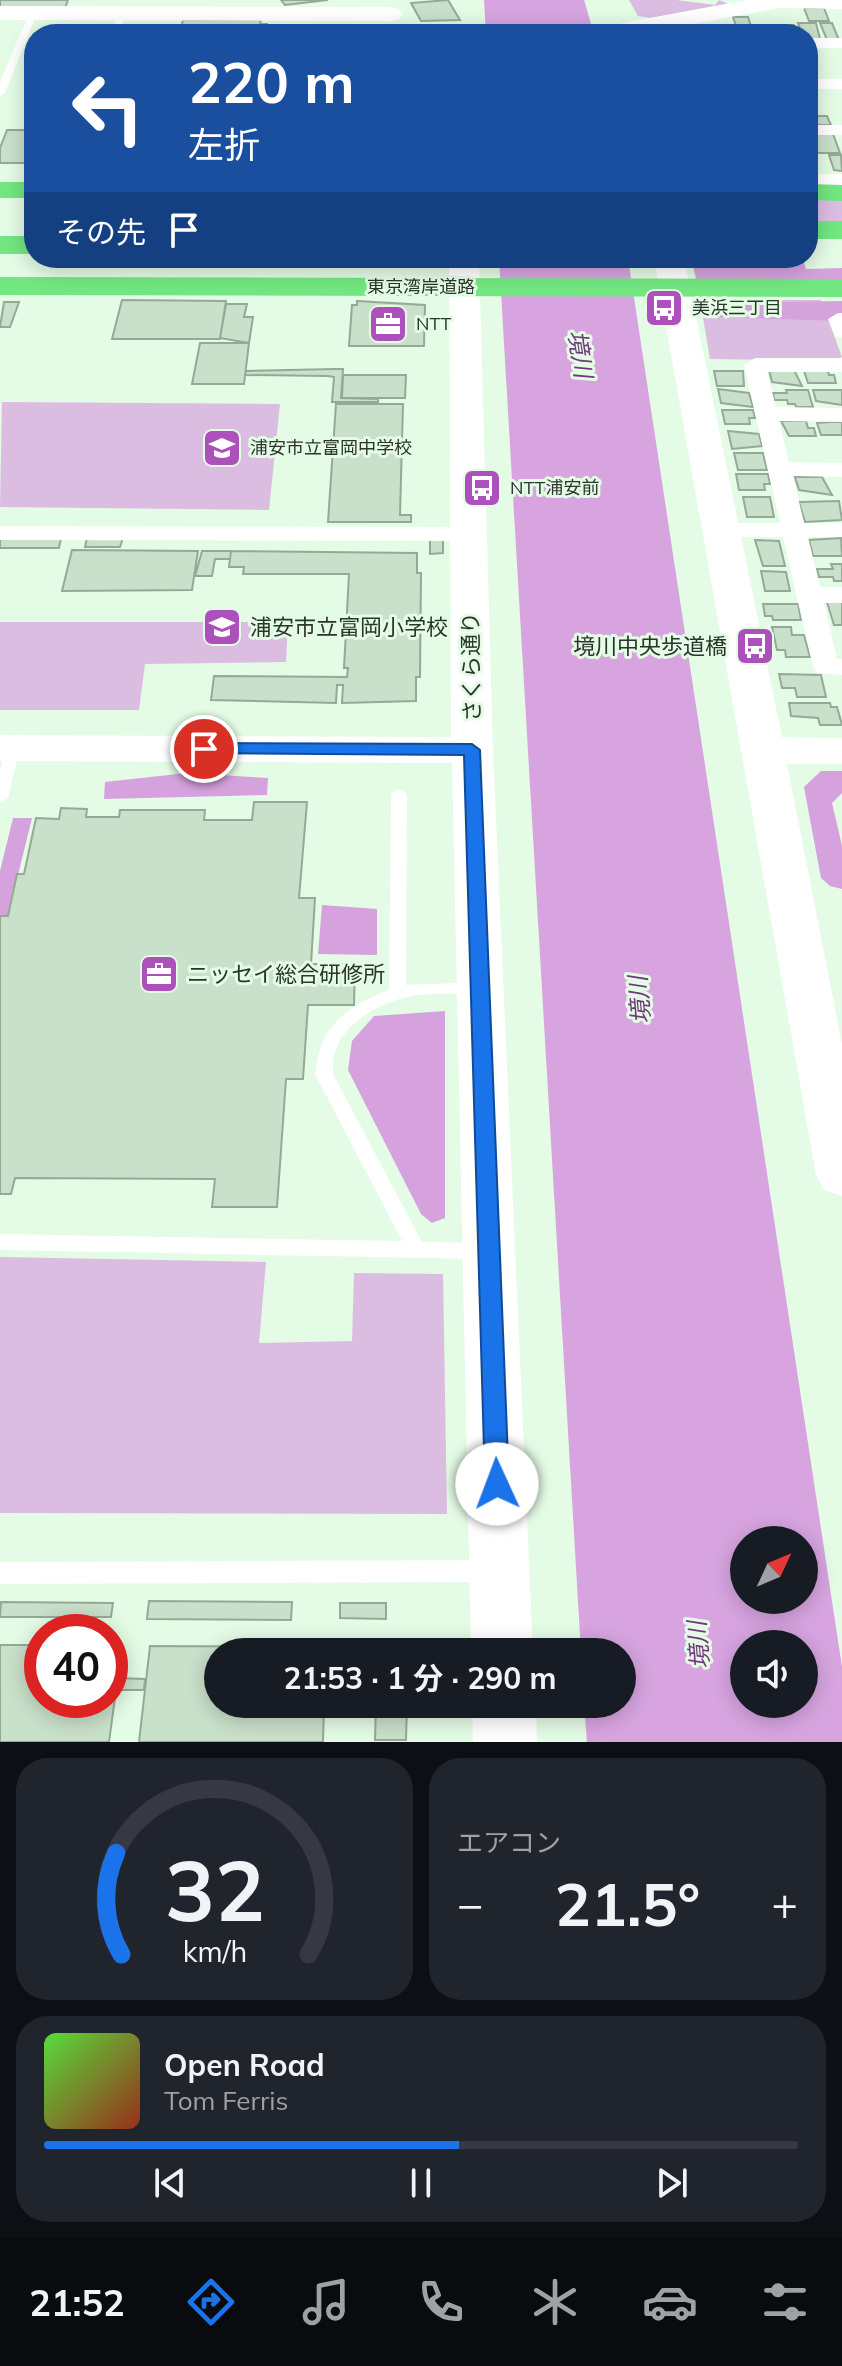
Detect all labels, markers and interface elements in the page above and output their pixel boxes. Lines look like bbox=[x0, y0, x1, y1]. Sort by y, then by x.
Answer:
text: 220 m bbox=[188, 47, 355, 117]
icon: left bbox=[56, 56, 160, 160]
text: 左折 bbox=[188, 122, 260, 167]
icon: arrive bbox=[162, 208, 206, 252]
text: その先 bbox=[56, 213, 146, 251]
street label: 東京湾岸道路 bbox=[367, 275, 475, 298]
bus stop icon: 美浜三丁目 bbox=[643, 287, 685, 329]
place label: 美浜三丁目 bbox=[692, 296, 782, 319]
office icon: NTT bbox=[367, 303, 409, 345]
place label: NTT bbox=[416, 312, 452, 335]
water label: 境川 bbox=[562, 328, 600, 383]
school or university icon: 浦安市立富岡中学校 bbox=[201, 427, 243, 469]
place label: 浦安市立富岡中学校 bbox=[250, 436, 412, 459]
bus stop icon: NTT浦安前 bbox=[461, 467, 503, 509]
place label: NTT浦安前 bbox=[510, 476, 599, 499]
school or university icon: 浦安市立富岡小学校 bbox=[201, 606, 243, 648]
street label: さくら通り bbox=[456, 612, 486, 722]
place label: 浦安市立富岡小学校 bbox=[250, 613, 448, 641]
bus stop icon: 境川中央歩道橋 bbox=[734, 625, 776, 667]
place label: 境川中央歩道橋 bbox=[573, 632, 727, 660]
pin bbox=[170, 715, 238, 783]
icon: arrive bbox=[182, 727, 226, 771]
office icon: ニッセイ総合研修所 bbox=[138, 953, 180, 995]
place label: ニッセイ総合研修所 bbox=[187, 960, 385, 988]
water label: 境川 bbox=[622, 972, 656, 1025]
position arrow bbox=[455, 1442, 539, 1526]
north arrow bbox=[730, 1526, 818, 1614]
map controls bbox=[730, 1526, 818, 1718]
speed limit sign: 40 bbox=[24, 1614, 128, 1718]
water label: 境川 bbox=[681, 1617, 715, 1670]
button: sound bbox=[730, 1630, 818, 1718]
text: 21:53 · 1 分 · 290 m bbox=[284, 1659, 556, 1697]
text: エアコン bbox=[457, 1826, 561, 1859]
text: 32 bbox=[165, 1837, 264, 1942]
text: 21.5° bbox=[555, 1866, 700, 1941]
text: − bbox=[457, 1876, 483, 1931]
text: + bbox=[772, 1876, 798, 1931]
text: km/h bbox=[182, 1933, 247, 1969]
text: Open Road bbox=[164, 2046, 325, 2084]
text: Tom Ferris bbox=[164, 2084, 288, 2117]
icon: previous bbox=[148, 2161, 192, 2205]
icon: pause bbox=[399, 2161, 443, 2205]
icon: next bbox=[650, 2161, 694, 2205]
icon: directions bbox=[183, 2274, 239, 2330]
icon: music bbox=[298, 2274, 354, 2330]
icon: phone bbox=[413, 2274, 469, 2330]
icon: climate bbox=[527, 2274, 583, 2330]
icon: car bbox=[642, 2274, 698, 2330]
icon: filters bbox=[757, 2274, 813, 2330]
text: 21:52 bbox=[29, 2280, 125, 2325]

